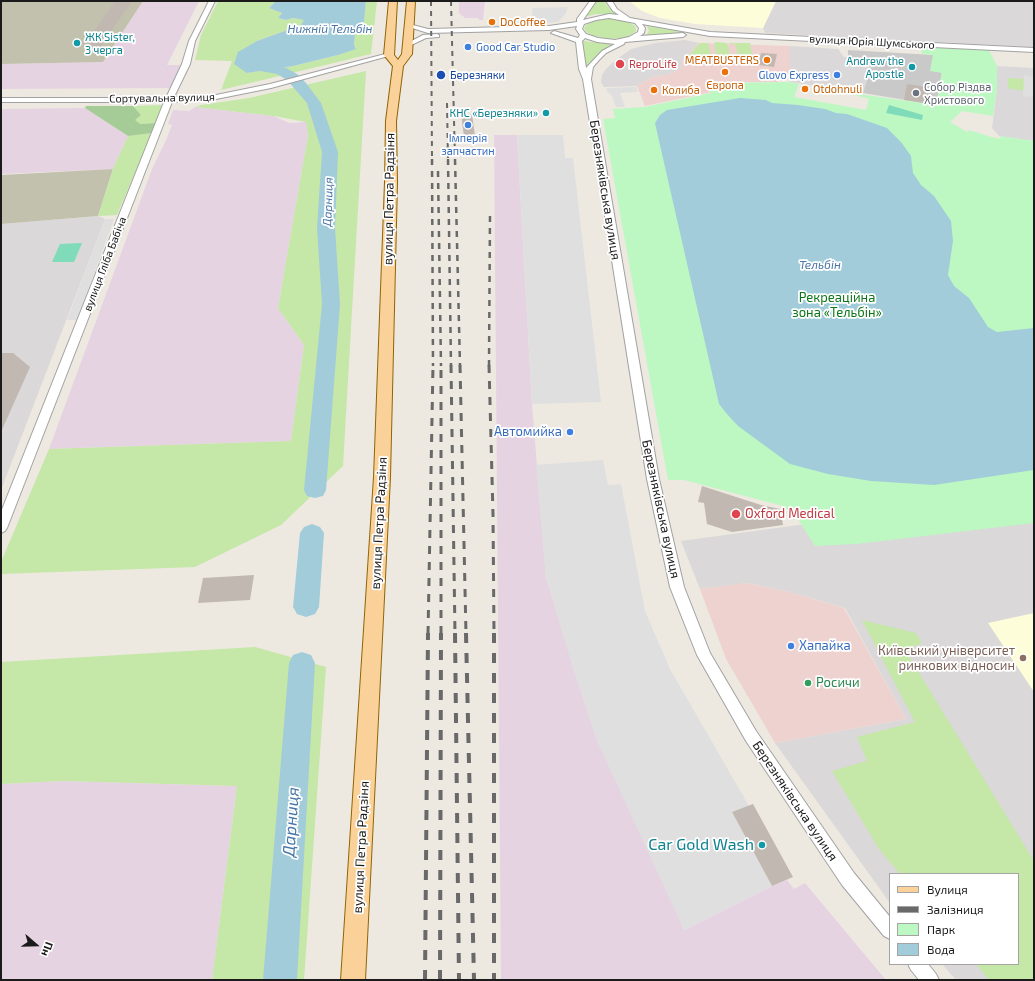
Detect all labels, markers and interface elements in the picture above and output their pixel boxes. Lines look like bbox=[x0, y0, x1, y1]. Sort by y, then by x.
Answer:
place label: DoCoffee bbox=[500, 15, 546, 29]
marker: DoCoffee bbox=[487, 17, 497, 27]
water label: Нижній Тельбін bbox=[287, 22, 373, 36]
place label: ЖК Sister, 3 черга bbox=[85, 30, 135, 56]
street label: вулиця Юрія Шумського bbox=[809, 32, 935, 52]
marker: ЖК Sister, 3 черга bbox=[72, 38, 82, 48]
place label: Good Car Studio bbox=[476, 40, 555, 54]
marker: Good Car Studio bbox=[463, 42, 473, 52]
place label: MEATBUSTERS bbox=[685, 53, 759, 67]
place label: Andrew the Apostle bbox=[846, 54, 904, 80]
marker: MEATBUSTERS bbox=[762, 55, 772, 65]
place label: ReproLife bbox=[629, 57, 677, 71]
marker: ReproLife bbox=[614, 58, 626, 70]
marker: Andrew the Apostle bbox=[907, 62, 917, 72]
marker: Європа bbox=[720, 67, 730, 77]
place label: Березняки bbox=[450, 68, 505, 82]
place label: Glovo Express bbox=[758, 68, 829, 82]
marker: Березняки bbox=[435, 69, 447, 81]
marker: Glovo Express bbox=[832, 70, 842, 80]
place label: Європа bbox=[706, 78, 744, 92]
place label: Собор Різдва Христового bbox=[924, 80, 991, 106]
place label: Otdohnuli bbox=[813, 82, 862, 96]
place label: Колиба bbox=[662, 83, 700, 97]
marker: Otdohnuli bbox=[800, 84, 810, 94]
marker: Колиба bbox=[649, 85, 659, 95]
marker: Собор Різдва Христового bbox=[911, 88, 921, 98]
street label: Сортувальна вулиця bbox=[109, 90, 215, 106]
place label: КНС «Березняки» bbox=[450, 106, 538, 120]
marker: КНС «Березняки» bbox=[541, 108, 551, 118]
street label: Березняківська вулиця bbox=[586, 119, 624, 261]
marker: Імперія запчастин bbox=[463, 120, 473, 130]
place label: Імперія запчастин bbox=[441, 131, 495, 157]
street label: вулиця Петра Радзіня bbox=[380, 133, 398, 265]
water label: Дарниця bbox=[320, 177, 336, 227]
street label: вулиця Гліба Бабіча bbox=[81, 215, 129, 313]
water label: Тельбін bbox=[799, 258, 841, 272]
park label: Рекреаційна зона «Тельбін» bbox=[792, 290, 882, 321]
place label: Автомийка bbox=[494, 424, 562, 440]
marker: Автомийка bbox=[565, 427, 575, 437]
street label: Березняківська вулиця bbox=[639, 438, 683, 580]
street label: вулиця Петра Радзіня bbox=[368, 456, 390, 590]
place label: Oxford Medical bbox=[745, 506, 835, 522]
marker: Oxford Medical bbox=[730, 508, 742, 520]
place label: Хапайка bbox=[799, 638, 851, 654]
marker: Хапайка bbox=[786, 641, 796, 651]
place label: Київський університет ринкових відносин bbox=[878, 643, 1015, 674]
marker: Київський університет ринкових відносин bbox=[1018, 653, 1028, 663]
place label: Росичи bbox=[816, 675, 860, 691]
marker: Росичи bbox=[803, 678, 813, 688]
street label: Березняківська вулиця bbox=[749, 738, 841, 864]
street label: вулиця Петра Радзіня bbox=[350, 780, 372, 914]
water label: Дарниця bbox=[278, 786, 304, 858]
place label: Car Gold Wash bbox=[648, 835, 754, 855]
marker: Car Gold Wash bbox=[757, 840, 767, 850]
legend bbox=[889, 873, 1019, 965]
text: Вулиця bbox=[927, 882, 968, 896]
text: Залізниця bbox=[927, 902, 984, 916]
text: Парк bbox=[927, 922, 955, 936]
north arrow bbox=[16, 925, 56, 965]
text: Пн bbox=[39, 940, 56, 958]
text: Вода bbox=[927, 942, 955, 956]

